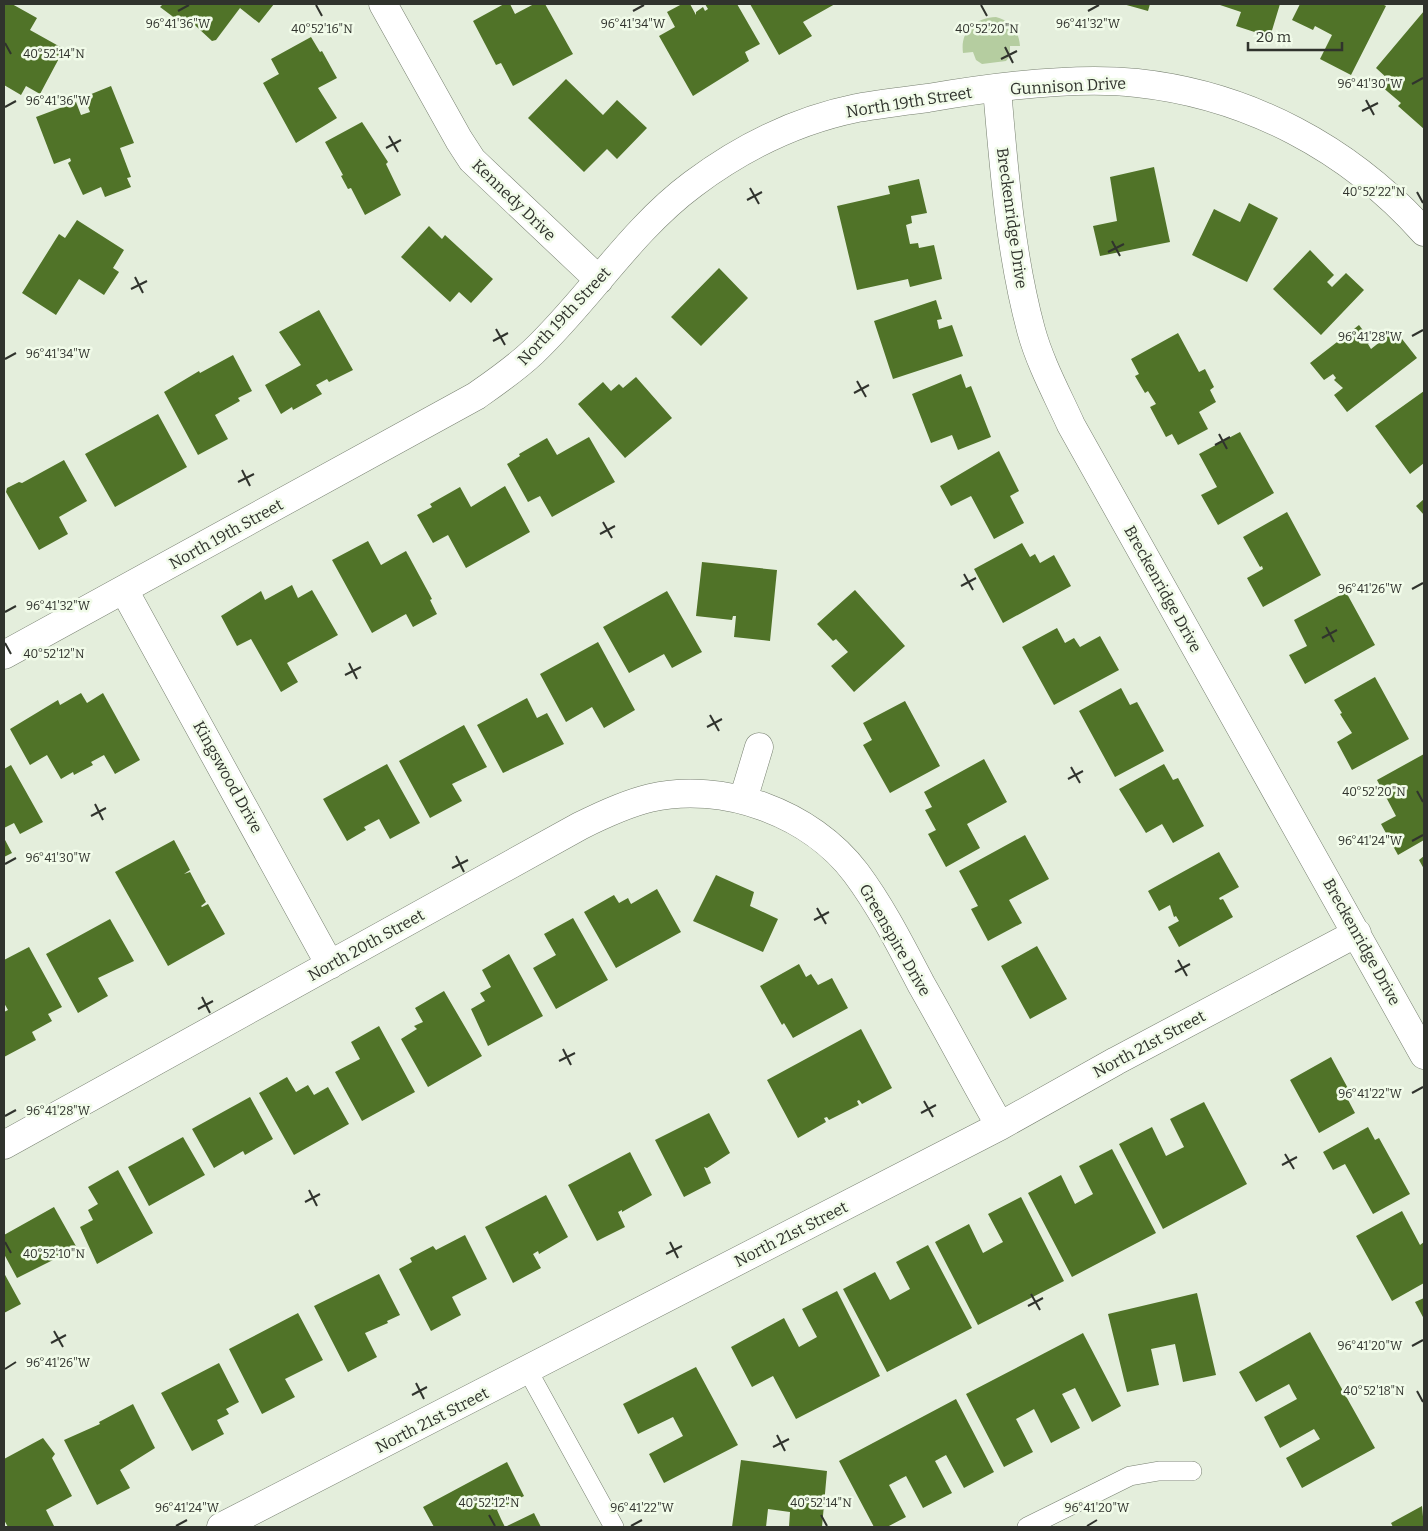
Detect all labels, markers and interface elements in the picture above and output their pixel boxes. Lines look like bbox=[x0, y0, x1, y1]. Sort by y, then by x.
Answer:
text: 96°41'36"W bbox=[146, 17, 211, 31]
text: 96°41'34"W bbox=[601, 17, 666, 31]
text: 96°41'32"W bbox=[1056, 17, 1121, 31]
scale bar bbox=[1248, 20, 1342, 52]
text: 40°52'16"N bbox=[291, 22, 353, 36]
text: 40°52'20"N bbox=[955, 22, 1019, 36]
text: 20 m bbox=[1256, 28, 1292, 46]
text: 40°52'14"N bbox=[23, 47, 85, 61]
street label: Gunnison Drive bbox=[1010, 73, 1126, 99]
text: 96°41'30"W bbox=[1337, 77, 1403, 91]
street label: North 19th Street bbox=[845, 83, 974, 121]
text: 96°41'36"W bbox=[26, 94, 91, 108]
street label: Breckenridge Drive bbox=[993, 146, 1031, 290]
street label: Kennedy Drive bbox=[468, 155, 560, 245]
text: 40°52'22"N bbox=[1343, 185, 1406, 199]
street label: North 19th Street bbox=[514, 263, 614, 369]
text: 96°41'28"W bbox=[1338, 330, 1403, 344]
text: 96°41'34"W bbox=[26, 347, 91, 361]
street label: North 19th Street bbox=[166, 495, 286, 573]
street label: Breckenridge Drive bbox=[1120, 522, 1206, 656]
text: 96°41'26"W bbox=[1338, 582, 1403, 596]
text: 96°41'32"W bbox=[26, 599, 91, 613]
text: 40°52'12"N bbox=[24, 647, 85, 661]
street label: Kingswood Drive bbox=[189, 718, 267, 836]
text: 40°52'20"N bbox=[1342, 785, 1406, 799]
text: 96°41'24"W bbox=[1338, 834, 1403, 848]
text: 96°41'30"W bbox=[25, 851, 91, 865]
street label: Breckenridge Drive bbox=[1319, 875, 1405, 1009]
street label: Greenspire Drive bbox=[855, 881, 935, 999]
street label: North 20th Street bbox=[304, 905, 428, 985]
street label: North 21st Street bbox=[1090, 1006, 1209, 1082]
text: 96°41'22"W bbox=[1338, 1087, 1403, 1101]
text: 96°41'28"W bbox=[26, 1104, 91, 1118]
street label: North 21st Street bbox=[731, 1197, 851, 1271]
text: 40°52'10"N bbox=[23, 1247, 86, 1261]
text: 96°41'20"W bbox=[1338, 1339, 1403, 1353]
text: 96°41'26"W bbox=[26, 1356, 91, 1370]
street label: North 21st Street bbox=[372, 1383, 492, 1457]
text: 40°52'18"N bbox=[1343, 1384, 1405, 1398]
text: 40°52'12"N bbox=[459, 1496, 520, 1510]
text: 40°52'14"N bbox=[790, 1496, 852, 1510]
text: 96°41'24"W bbox=[155, 1501, 220, 1515]
text: 96°41'22"W bbox=[610, 1501, 675, 1515]
text: 96°41'20"W bbox=[1065, 1501, 1130, 1515]

